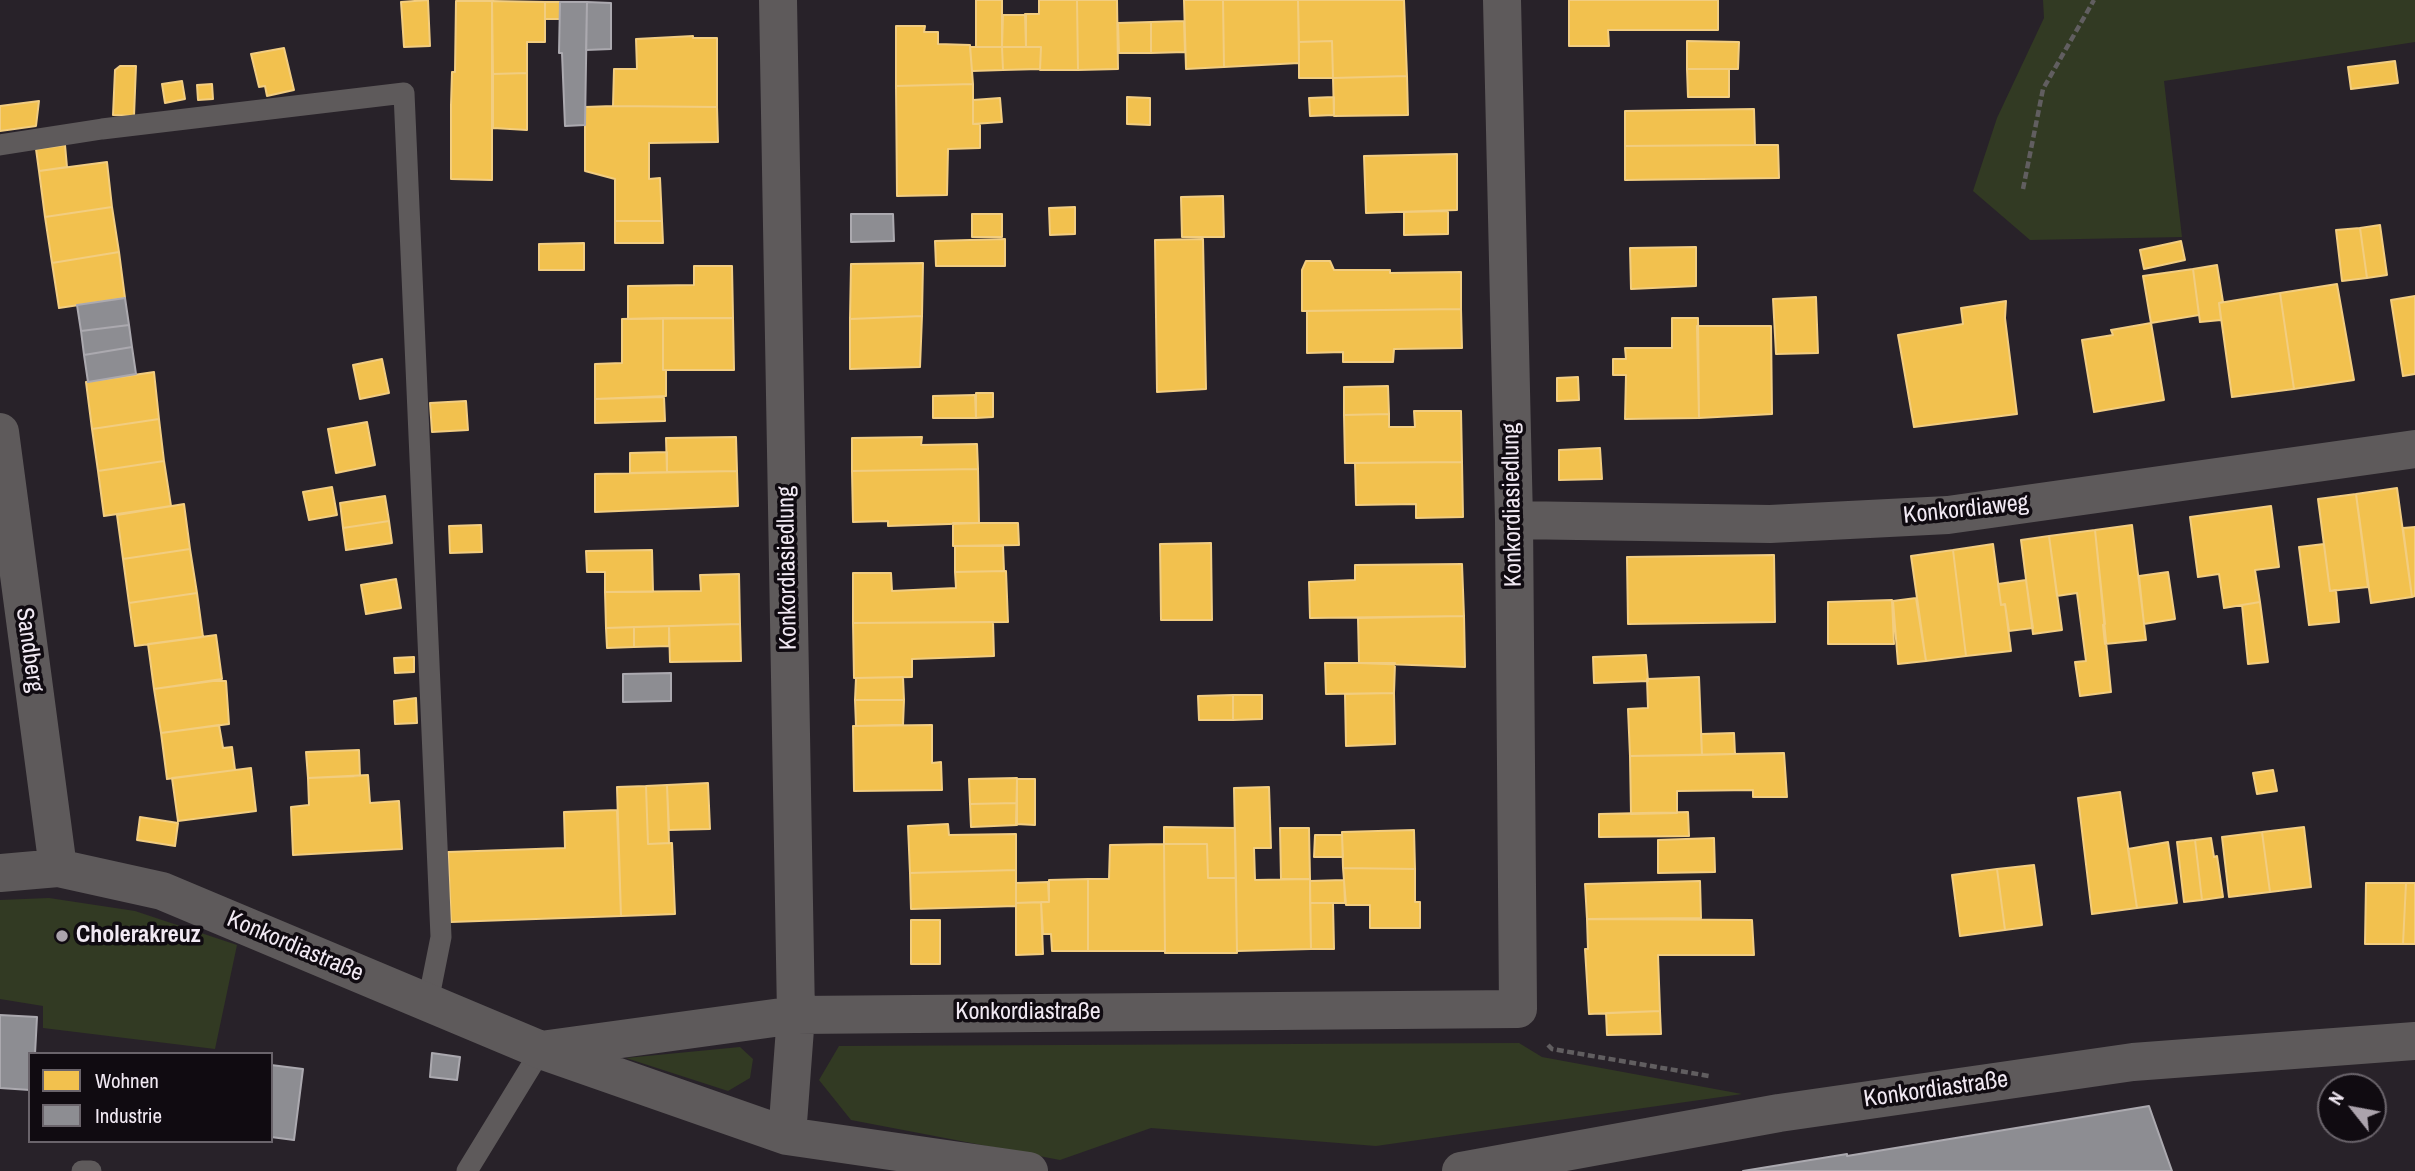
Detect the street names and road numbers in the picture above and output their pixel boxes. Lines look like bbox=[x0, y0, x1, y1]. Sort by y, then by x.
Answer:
street label: Konkordiasiedlung bbox=[1497, 423, 1529, 587]
street label: Konkordiasiedlung bbox=[772, 486, 804, 650]
street label: Konkordiaweg bbox=[1902, 489, 2030, 531]
street label: Sandberg bbox=[9, 606, 49, 694]
street label: Konkordiastraße bbox=[222, 905, 368, 989]
street label: Konkordiastraße bbox=[955, 999, 1101, 1027]
street label: Konkordiastraße bbox=[1862, 1066, 2010, 1114]

